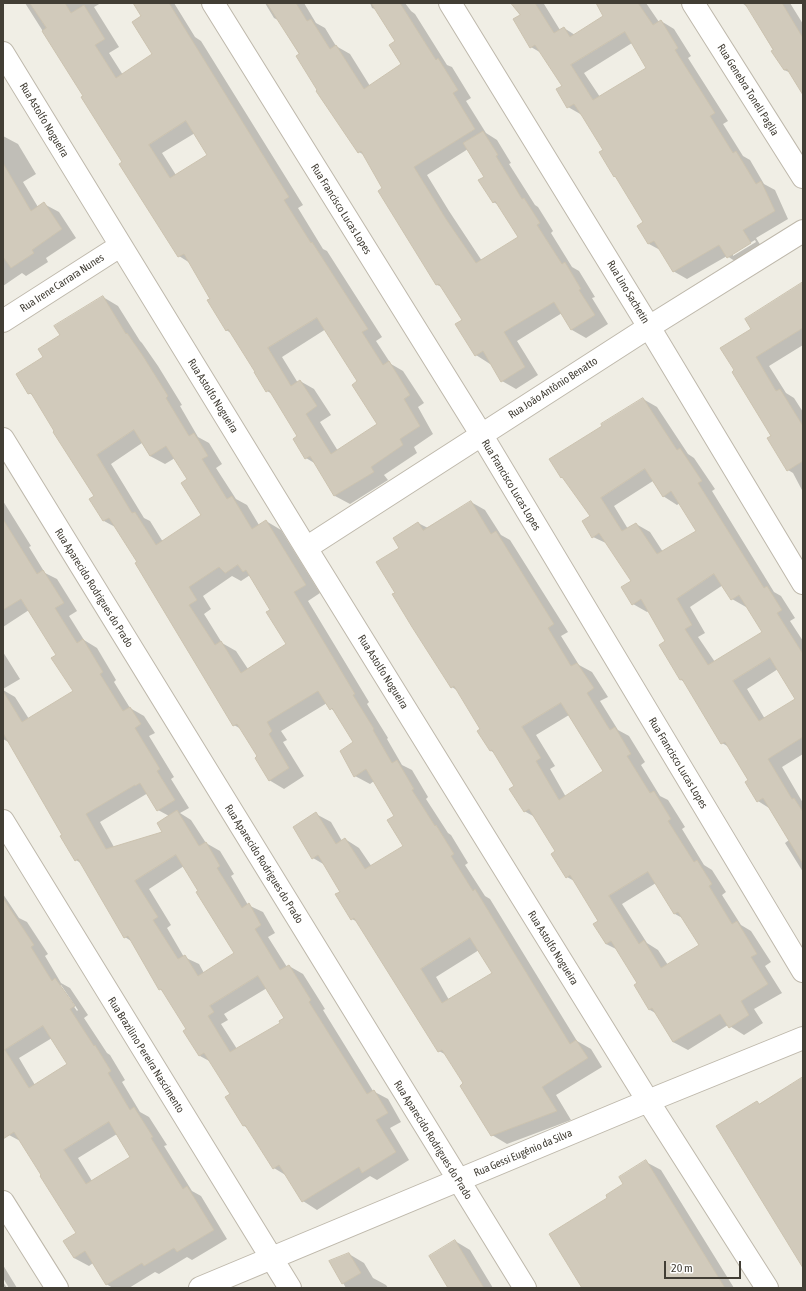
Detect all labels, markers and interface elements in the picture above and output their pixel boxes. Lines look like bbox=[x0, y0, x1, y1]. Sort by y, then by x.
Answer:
street label: Rua Genebra Toneli Paglia bbox=[714, 42, 782, 138]
street label: Rua Astolfo Nogueira bbox=[16, 80, 72, 160]
street label: Rua Francisco Lucas Lopes bbox=[308, 161, 374, 257]
street label: Rua Irene Carrara Nunes bbox=[18, 251, 106, 315]
street label: Rua Lino Sachetin bbox=[604, 258, 652, 326]
street label: Rua João Antônio Benatto bbox=[506, 354, 600, 422]
street label: Rua Astolfo Nogueira bbox=[185, 356, 241, 436]
street label: Rua Francisco Lucas Lopes bbox=[479, 437, 543, 533]
street label: Rua Aparecido Rodrigues do Prado bbox=[52, 526, 136, 650]
street label: Rua Astolfo Nogueira bbox=[355, 632, 411, 712]
street label: Rua Francisco Lucas Lopes bbox=[646, 715, 710, 811]
street label: Rua Aparecido Rodrigues do Prado bbox=[222, 802, 306, 926]
street label: Rua Astolfo Nogueira bbox=[525, 908, 581, 988]
street label: Rua Brazilino Pereira Nascimento bbox=[105, 995, 187, 1115]
street label: Rua Aparecido Rodrigues do Prado bbox=[391, 1078, 475, 1202]
street label: Rua Gessi Eugênio da Silva bbox=[472, 1126, 574, 1180]
scale bar bbox=[666, 1253, 743, 1279]
text: 20 m bbox=[671, 1261, 693, 1275]

